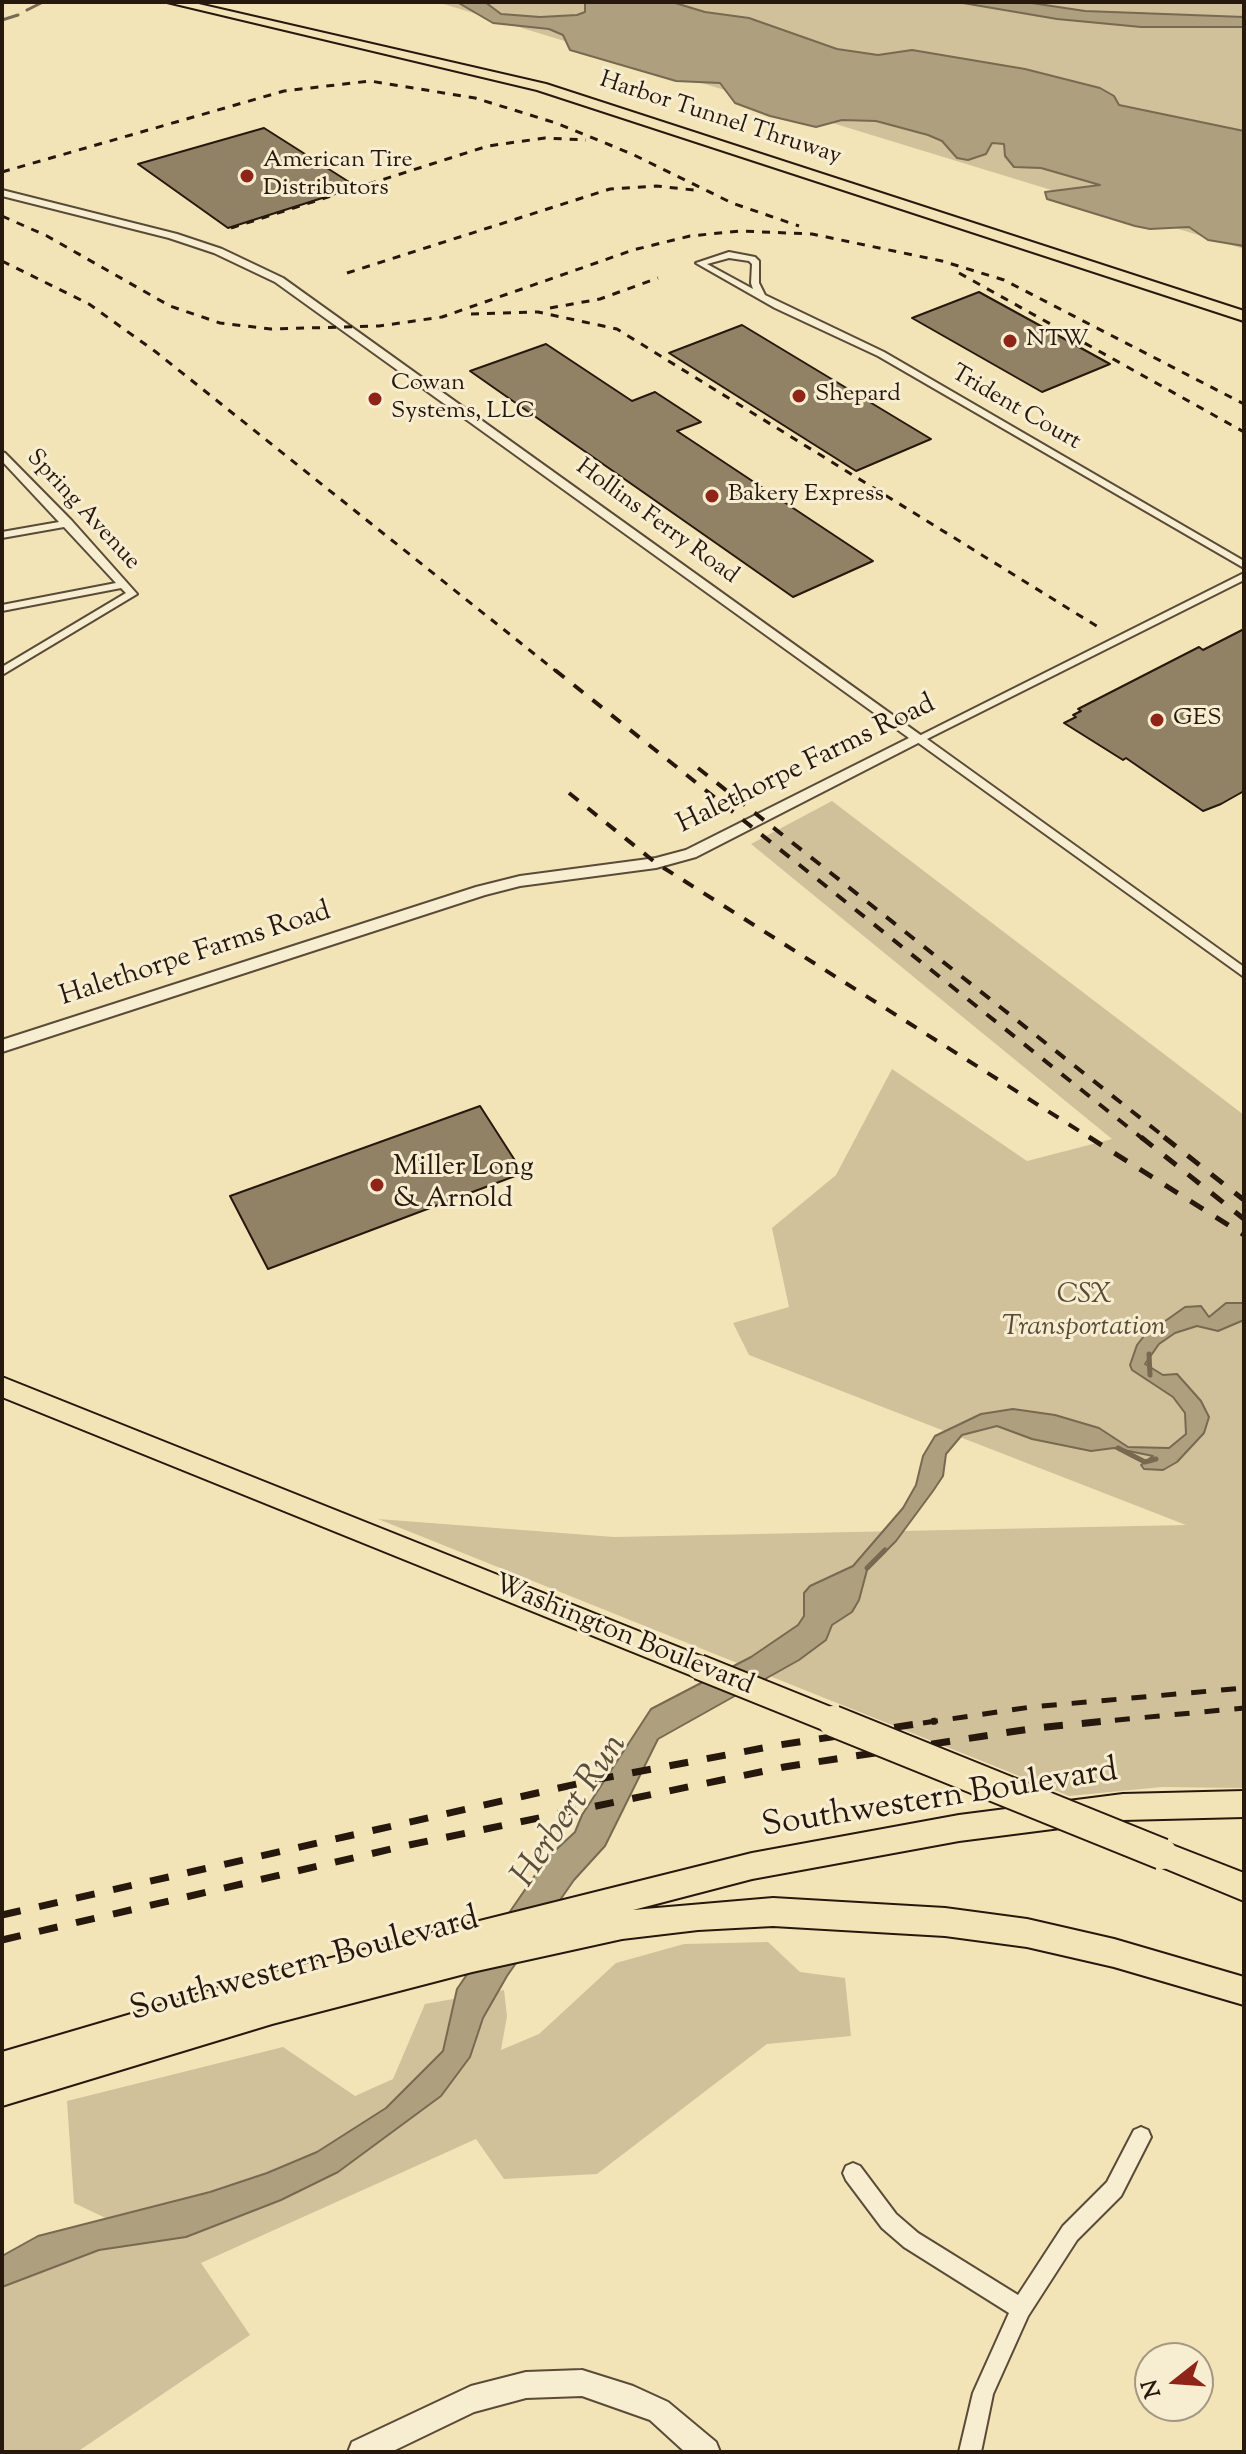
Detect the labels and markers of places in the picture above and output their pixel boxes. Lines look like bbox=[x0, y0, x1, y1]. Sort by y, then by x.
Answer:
place label: American Tire Distributors bbox=[263, 148, 413, 204]
marker: American Tire Distributors bbox=[238, 167, 256, 185]
place label: NTW bbox=[1026, 327, 1089, 355]
marker: NTW bbox=[1001, 332, 1019, 350]
place label: Cowan Systems, LLC bbox=[391, 371, 535, 427]
place label: Shepard bbox=[815, 382, 901, 410]
marker: Shepard bbox=[790, 387, 808, 405]
marker: Cowan Systems, LLC bbox=[366, 390, 384, 408]
place label: Bakery Express bbox=[728, 482, 884, 510]
marker: Bakery Express bbox=[703, 487, 721, 505]
place label: GES bbox=[1173, 706, 1221, 734]
marker: GES bbox=[1148, 711, 1166, 729]
place label: Miller Long & Arnold bbox=[393, 1152, 534, 1218]
marker: Miller Long & Arnold bbox=[368, 1176, 386, 1194]

